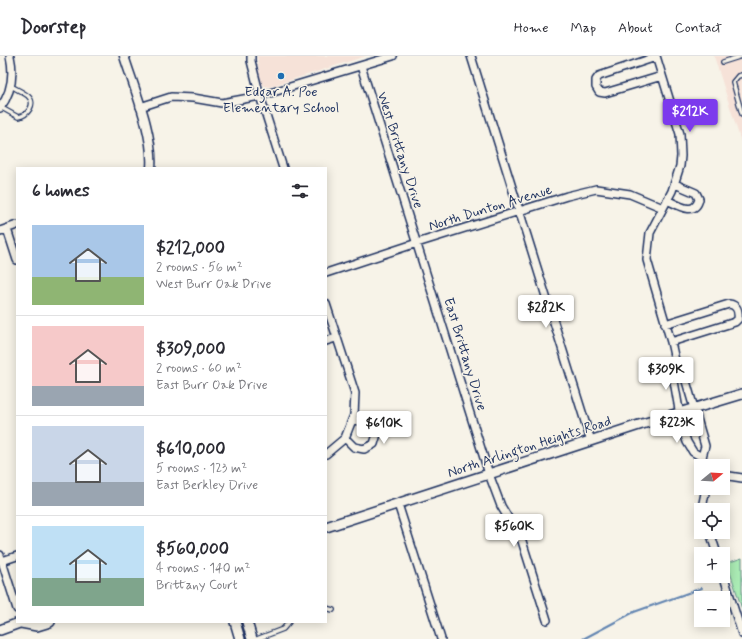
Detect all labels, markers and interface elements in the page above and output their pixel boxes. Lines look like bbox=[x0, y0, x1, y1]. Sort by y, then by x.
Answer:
text: Doorstep bbox=[20, 15, 86, 40]
text: Home bbox=[514, 19, 548, 37]
text: Map bbox=[570, 19, 596, 37]
text: About bbox=[618, 19, 653, 37]
text: Contact bbox=[675, 19, 722, 37]
marker: Edgar A. Poe Elementary School bbox=[276, 71, 286, 81]
place label: Edgar A. Poe Elementary School bbox=[223, 83, 339, 117]
street label: West Brittany Drive bbox=[373, 90, 427, 211]
pin: $212K bbox=[662, 99, 718, 133]
text: $212K bbox=[672, 103, 708, 120]
text: 6 homes bbox=[32, 180, 90, 202]
icon: filters bbox=[289, 180, 311, 202]
street label: North Dunton Avenue bbox=[426, 180, 555, 235]
text: $212,000 bbox=[156, 237, 225, 259]
icon: home bbox=[64, 241, 112, 289]
text: 2 rooms · 56 m² bbox=[156, 259, 243, 276]
text: West Burr Oak Drive bbox=[156, 276, 271, 293]
street label: East Brittany Drive bbox=[439, 295, 491, 413]
pin: $282K bbox=[518, 295, 574, 329]
text: $282K bbox=[527, 299, 565, 316]
text: $309,000 bbox=[156, 338, 225, 360]
icon: home bbox=[64, 342, 112, 390]
pin: $309K bbox=[638, 357, 694, 391]
text: 2 rooms · 60 m² bbox=[156, 360, 242, 377]
text: $309K bbox=[648, 361, 684, 378]
text: East Burr Oak Drive bbox=[156, 377, 268, 394]
pin: $223K bbox=[649, 410, 705, 444]
pin: $610K bbox=[356, 411, 412, 445]
street label: North Arlington Heights Road bbox=[445, 412, 614, 484]
text: $223K bbox=[659, 414, 695, 431]
text: $610K bbox=[366, 415, 402, 432]
text: $610,000 bbox=[156, 438, 225, 460]
icon: home bbox=[64, 442, 112, 490]
north arrow bbox=[694, 459, 730, 495]
map controls bbox=[694, 459, 730, 627]
text: 5 rooms · 123 m² bbox=[156, 460, 247, 477]
text: East Berkley Drive bbox=[156, 477, 258, 494]
button: locate bbox=[694, 503, 730, 539]
pin: $560K bbox=[486, 514, 542, 548]
text: $560K bbox=[494, 518, 534, 535]
text: $560,000 bbox=[156, 538, 229, 560]
icon: home bbox=[64, 542, 112, 590]
button: + bbox=[694, 547, 730, 583]
text: 4 rooms · 140 m² bbox=[156, 560, 250, 577]
text: Brittany Court bbox=[156, 577, 238, 594]
button: − bbox=[694, 591, 730, 627]

